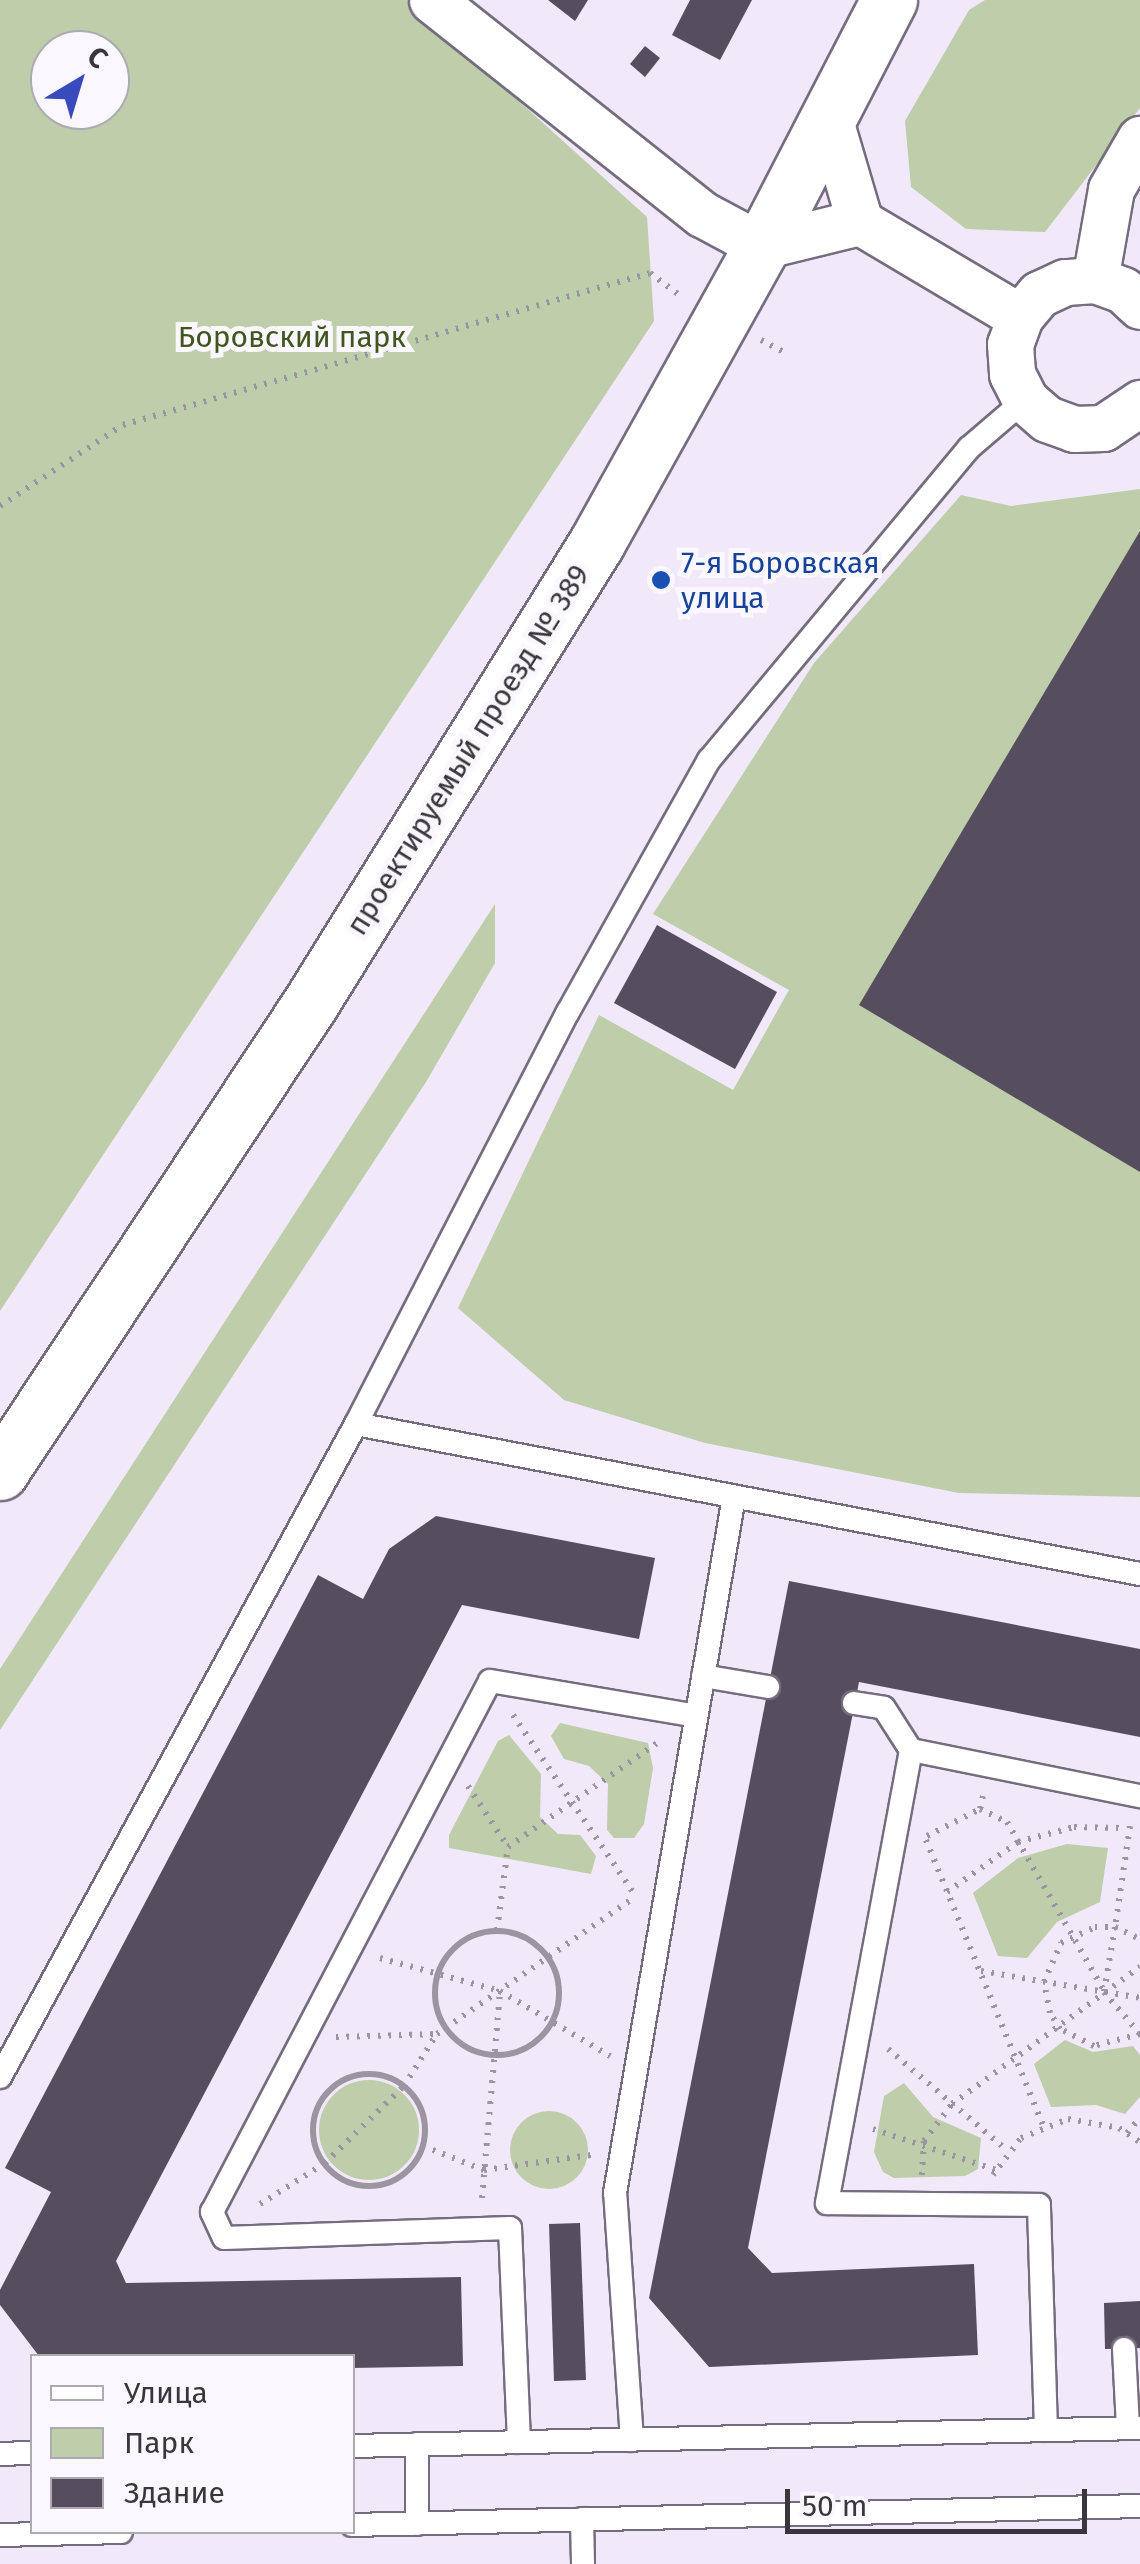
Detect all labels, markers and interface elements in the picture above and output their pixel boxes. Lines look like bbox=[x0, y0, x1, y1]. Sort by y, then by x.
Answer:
north arrow bbox=[30, 30, 130, 130]
text: С bbox=[81, 40, 114, 75]
park label: Боровский парк bbox=[178, 319, 406, 355]
place label: 7-я Боровская улица bbox=[681, 545, 880, 616]
street label: проектируемый проезд № 389 bbox=[339, 558, 597, 942]
marker: 7-я Боровская улица bbox=[650, 569, 672, 591]
legend bbox=[30, 2354, 355, 2534]
text: Улица bbox=[124, 2375, 208, 2411]
text: Парк bbox=[124, 2425, 194, 2461]
scale bar bbox=[790, 2469, 1092, 2531]
text: Здание bbox=[124, 2475, 225, 2511]
text: 50 m bbox=[802, 2488, 867, 2524]

